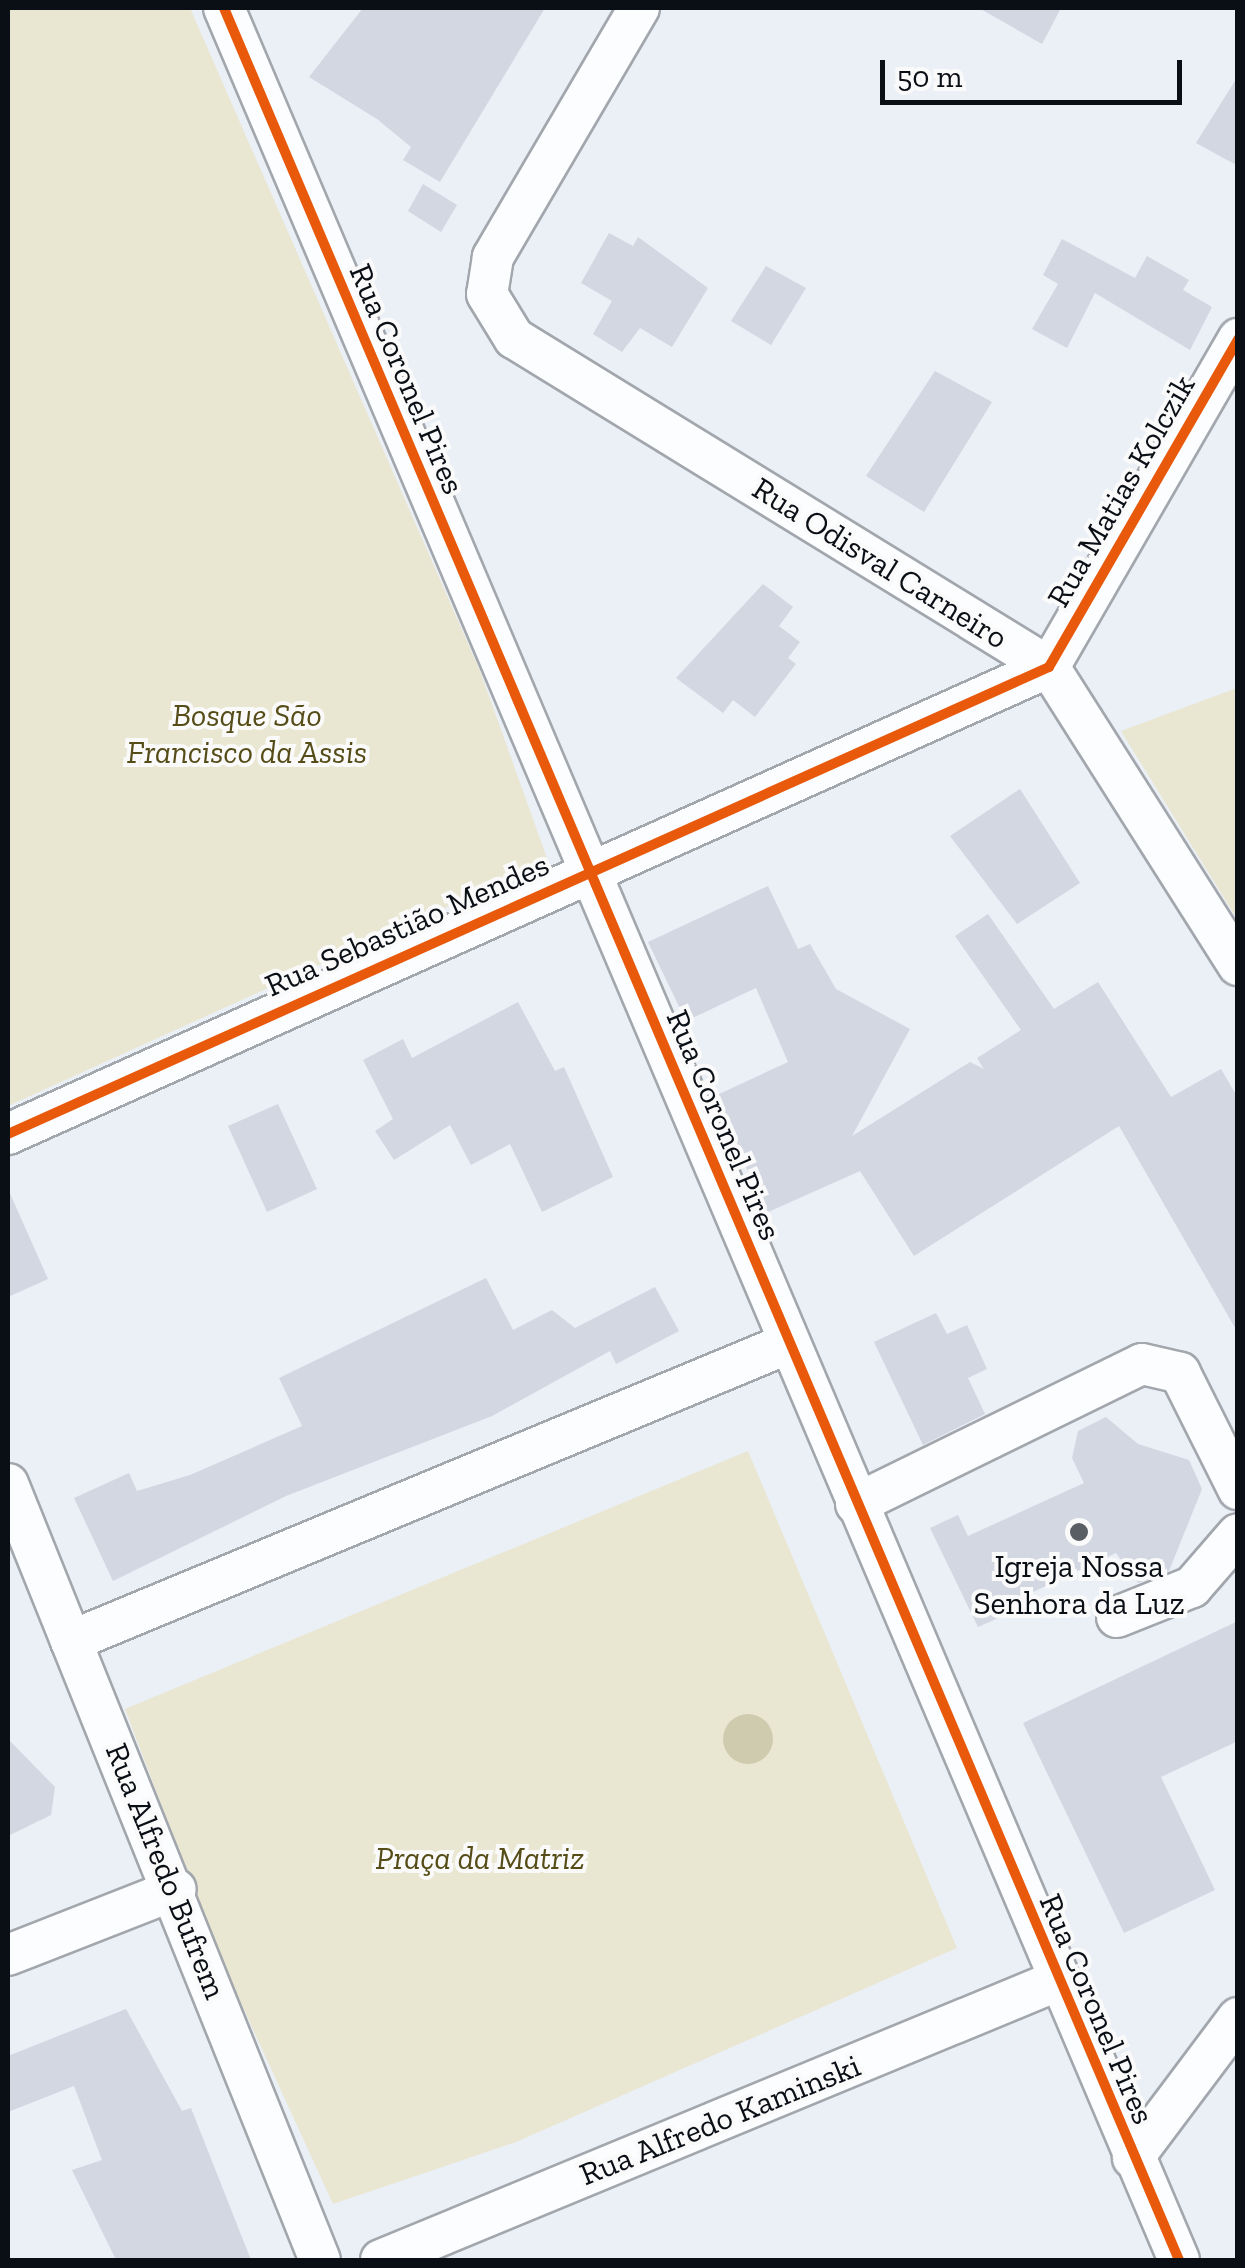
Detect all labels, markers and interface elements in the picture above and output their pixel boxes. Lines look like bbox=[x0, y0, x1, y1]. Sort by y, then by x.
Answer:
scale bar bbox=[885, 40, 1188, 102]
text: 50 m bbox=[897, 59, 962, 95]
street label: Rua Coronel Pires bbox=[341, 258, 473, 500]
street label: Rua Matias Kolczik bbox=[1039, 368, 1203, 614]
street label: Rua Odisval Carneiro bbox=[745, 469, 1015, 657]
park label: Bosque São Francisco da Assis bbox=[126, 697, 368, 772]
street label: Rua Sebastião Mendes bbox=[259, 845, 555, 1005]
street label: Rua Coronel Pires bbox=[658, 1004, 790, 1246]
marker: Igreja Nossa Senhora da Luz bbox=[1068, 1521, 1090, 1543]
place label: Igreja Nossa Senhora da Luz bbox=[973, 1548, 1185, 1623]
street label: Rua Alfredo Bufrem bbox=[97, 1737, 235, 2005]
park label: Praça da Matriz bbox=[375, 1839, 585, 1877]
street label: Rua Coronel Pires bbox=[1031, 1888, 1163, 2130]
street label: Rua Alfredo Kaminski bbox=[574, 2046, 866, 2194]

